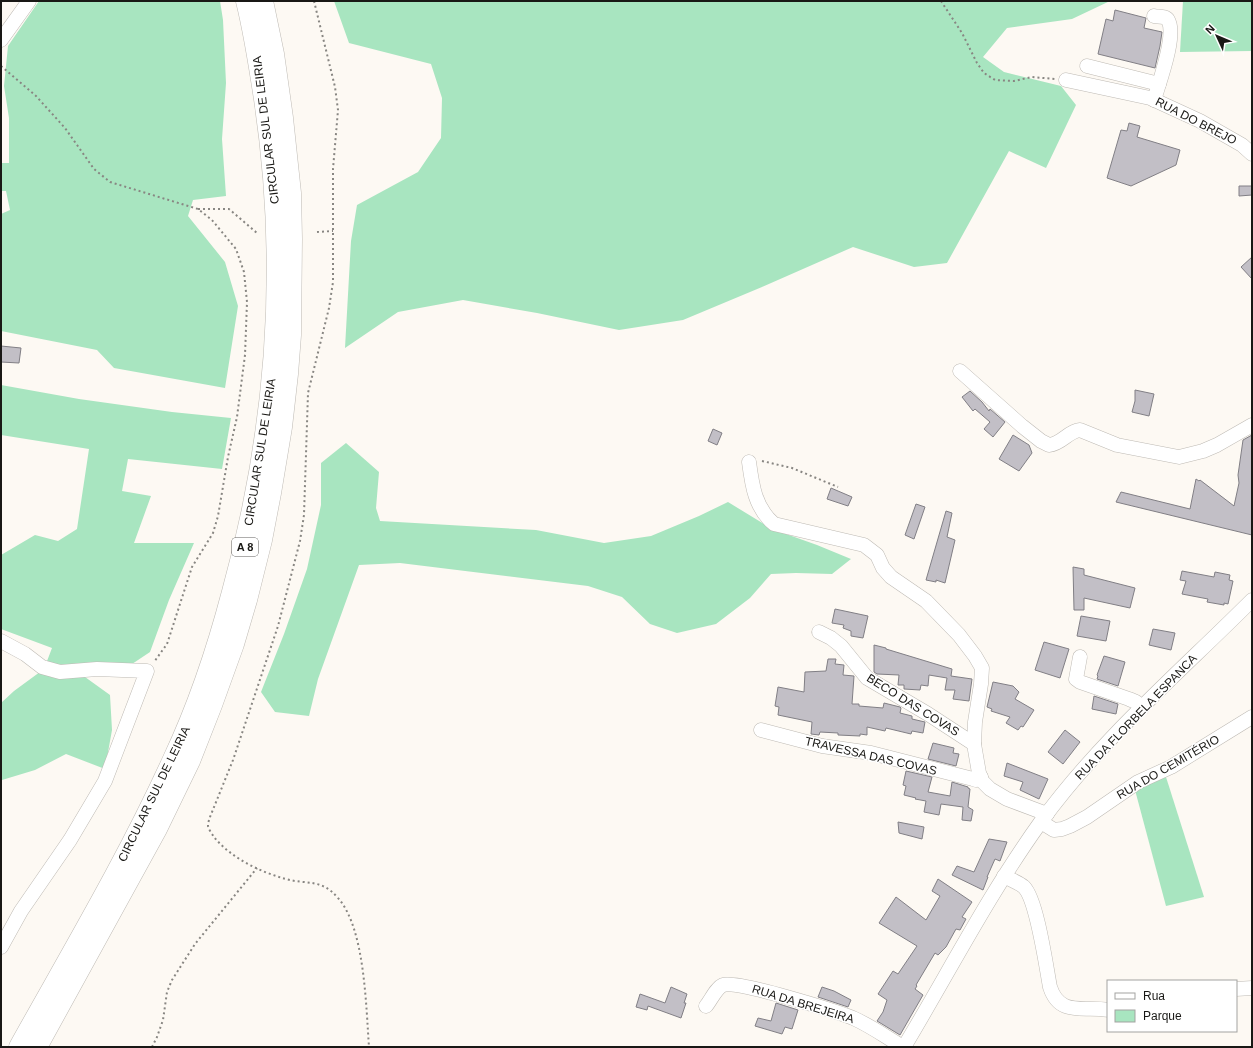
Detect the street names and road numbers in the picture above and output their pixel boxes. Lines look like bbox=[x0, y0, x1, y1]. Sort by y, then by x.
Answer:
street label: CIRCULAR SUL DE LEIRIA bbox=[250, 55, 282, 205]
street label: RUA DO BREJO bbox=[1153, 94, 1239, 148]
street label: CIRCULAR SUL DE LEIRIA bbox=[241, 377, 279, 527]
road number: A 8 bbox=[232, 538, 258, 556]
street label: RUA DA FLORBELA ESPANCA bbox=[1072, 651, 1200, 783]
street label: BECO DAS COVAS bbox=[864, 671, 962, 739]
street label: CIRCULAR SUL DE LEIRIA bbox=[115, 724, 193, 864]
street label: RUA DO CEMITÉRIO bbox=[1114, 731, 1222, 802]
street label: TRAVESSA DAS COVAS bbox=[804, 734, 938, 778]
street label: RUA DA BREJEIRA bbox=[750, 982, 856, 1026]

